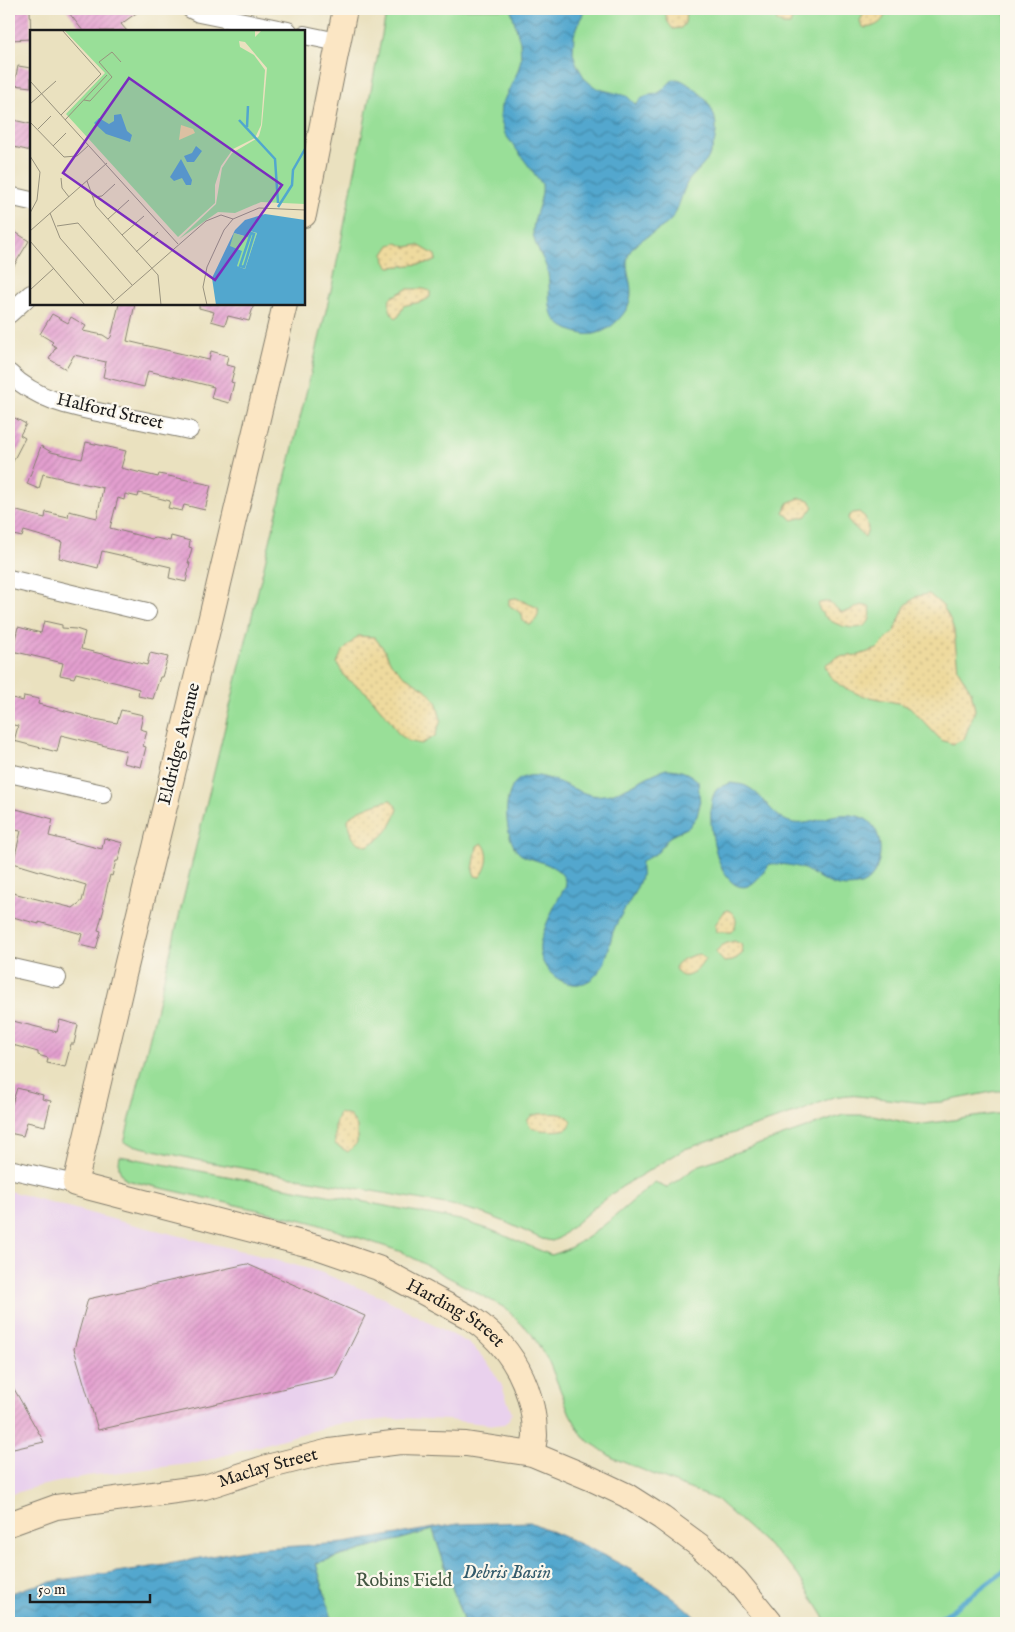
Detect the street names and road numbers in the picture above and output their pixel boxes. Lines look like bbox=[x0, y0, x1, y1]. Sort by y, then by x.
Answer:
street label: Halford Street bbox=[54, 389, 166, 435]
street label: Eldridge Avenue bbox=[154, 681, 206, 807]
street label: Harding Street bbox=[402, 1274, 510, 1352]
street label: Maclay Street bbox=[215, 1443, 320, 1494]

